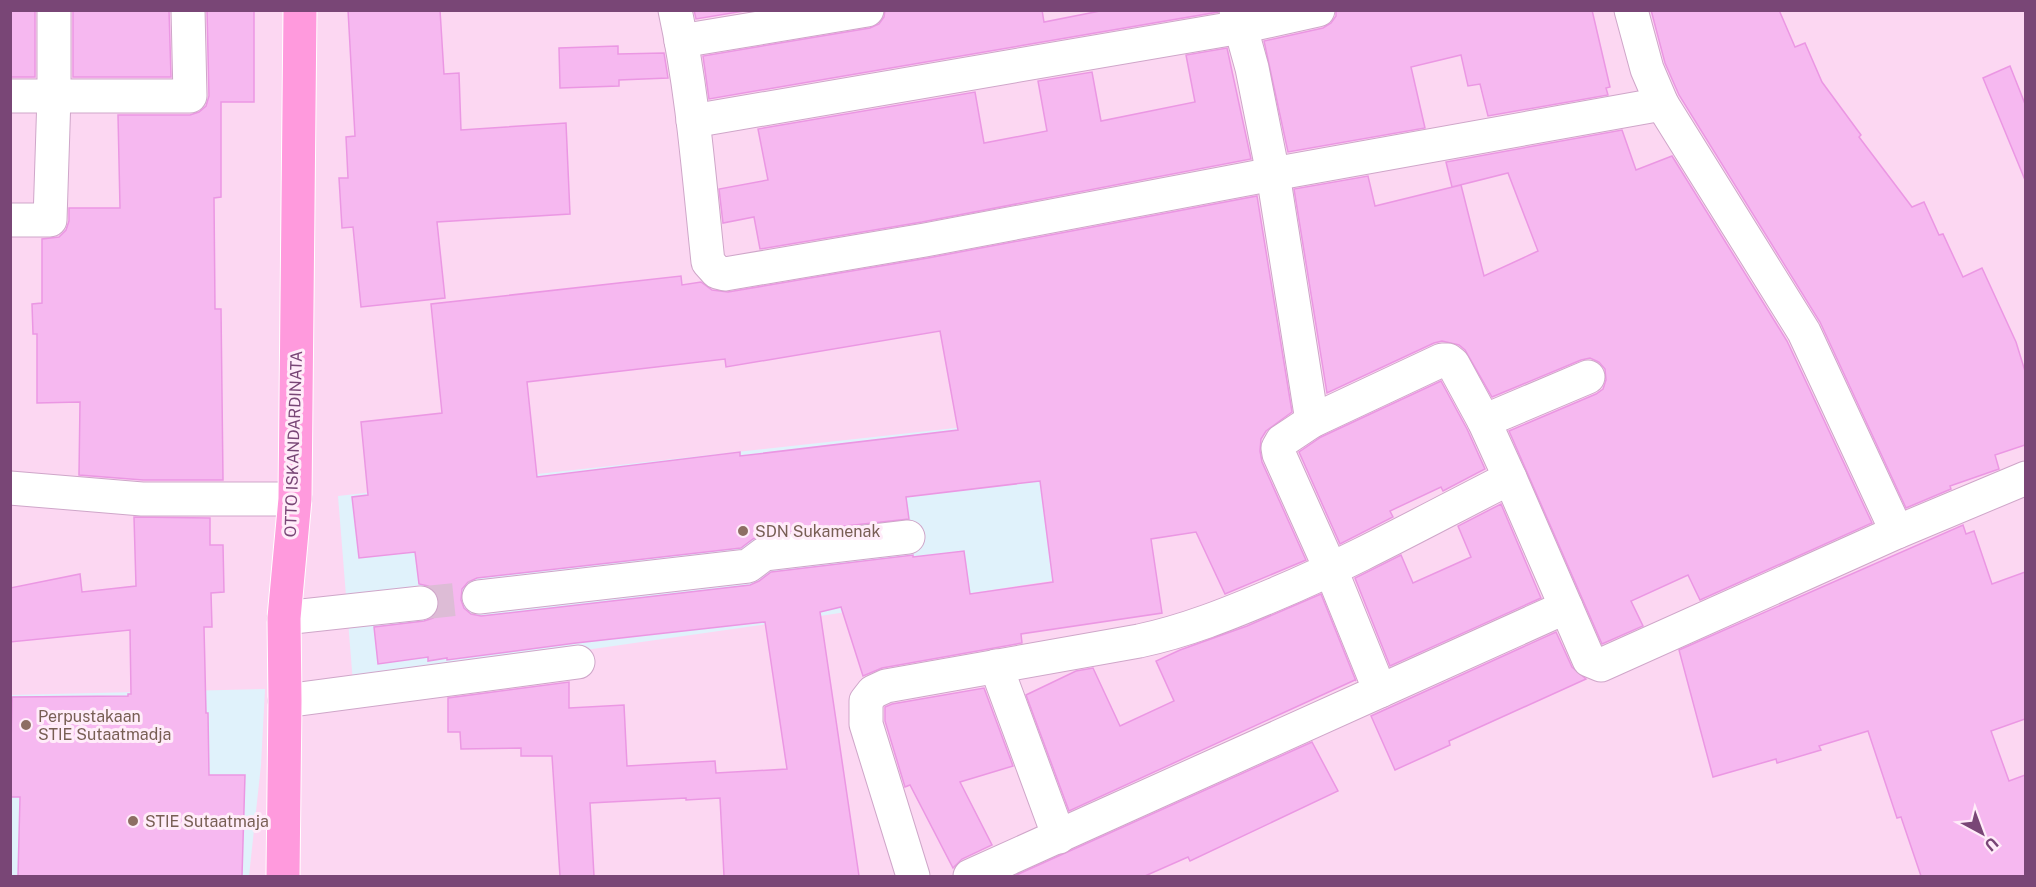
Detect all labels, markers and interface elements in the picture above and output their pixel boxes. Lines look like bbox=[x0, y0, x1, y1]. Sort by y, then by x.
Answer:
street label: OTTO ISKANDARDINATA bbox=[281, 350, 306, 538]
place label: SDN Sukamenak bbox=[755, 522, 880, 541]
marker: SDN Sukamenak bbox=[736, 524, 750, 538]
place label: Perpustakaan STIE Sutaatmadja bbox=[38, 707, 171, 744]
marker: Perpustakaan STIE Sutaatmadja bbox=[19, 718, 33, 732]
north arrow bbox=[1952, 803, 2012, 863]
place label: STIE Sutaatmaja bbox=[145, 812, 269, 831]
marker: STIE Sutaatmaja bbox=[126, 814, 140, 828]
text: U bbox=[1981, 833, 2002, 855]

